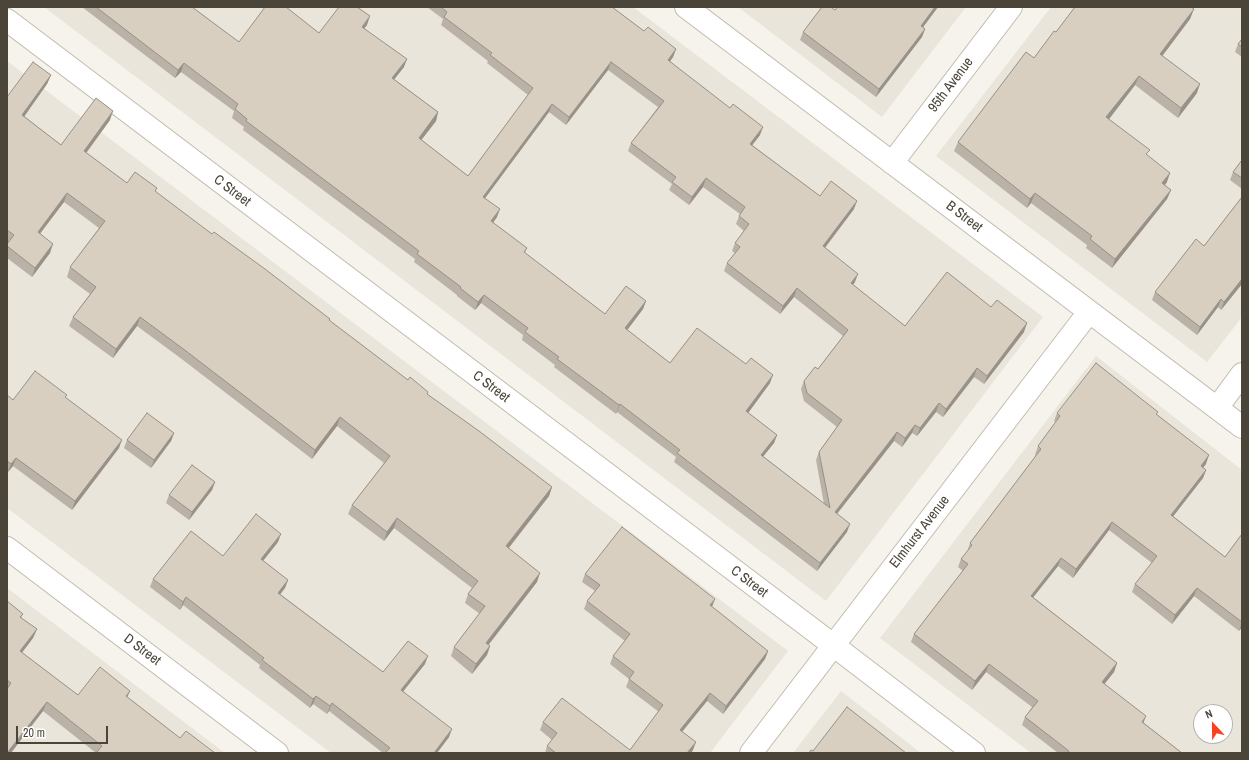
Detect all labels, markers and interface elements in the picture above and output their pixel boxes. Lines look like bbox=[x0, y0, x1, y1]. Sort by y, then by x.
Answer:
street label: 95th Avenue bbox=[925, 54, 977, 116]
street label: C Street bbox=[210, 172, 254, 210]
street label: B Street bbox=[942, 198, 986, 236]
street label: C Street bbox=[469, 368, 513, 406]
street label: Elmhurst Avenue bbox=[887, 492, 953, 572]
street label: C Street bbox=[727, 563, 771, 601]
street label: D Street bbox=[120, 631, 164, 669]
north arrow bbox=[1193, 704, 1233, 744]
text: N bbox=[1203, 706, 1215, 722]
scale bar bbox=[18, 718, 110, 744]
text: 20 m bbox=[23, 725, 45, 741]

